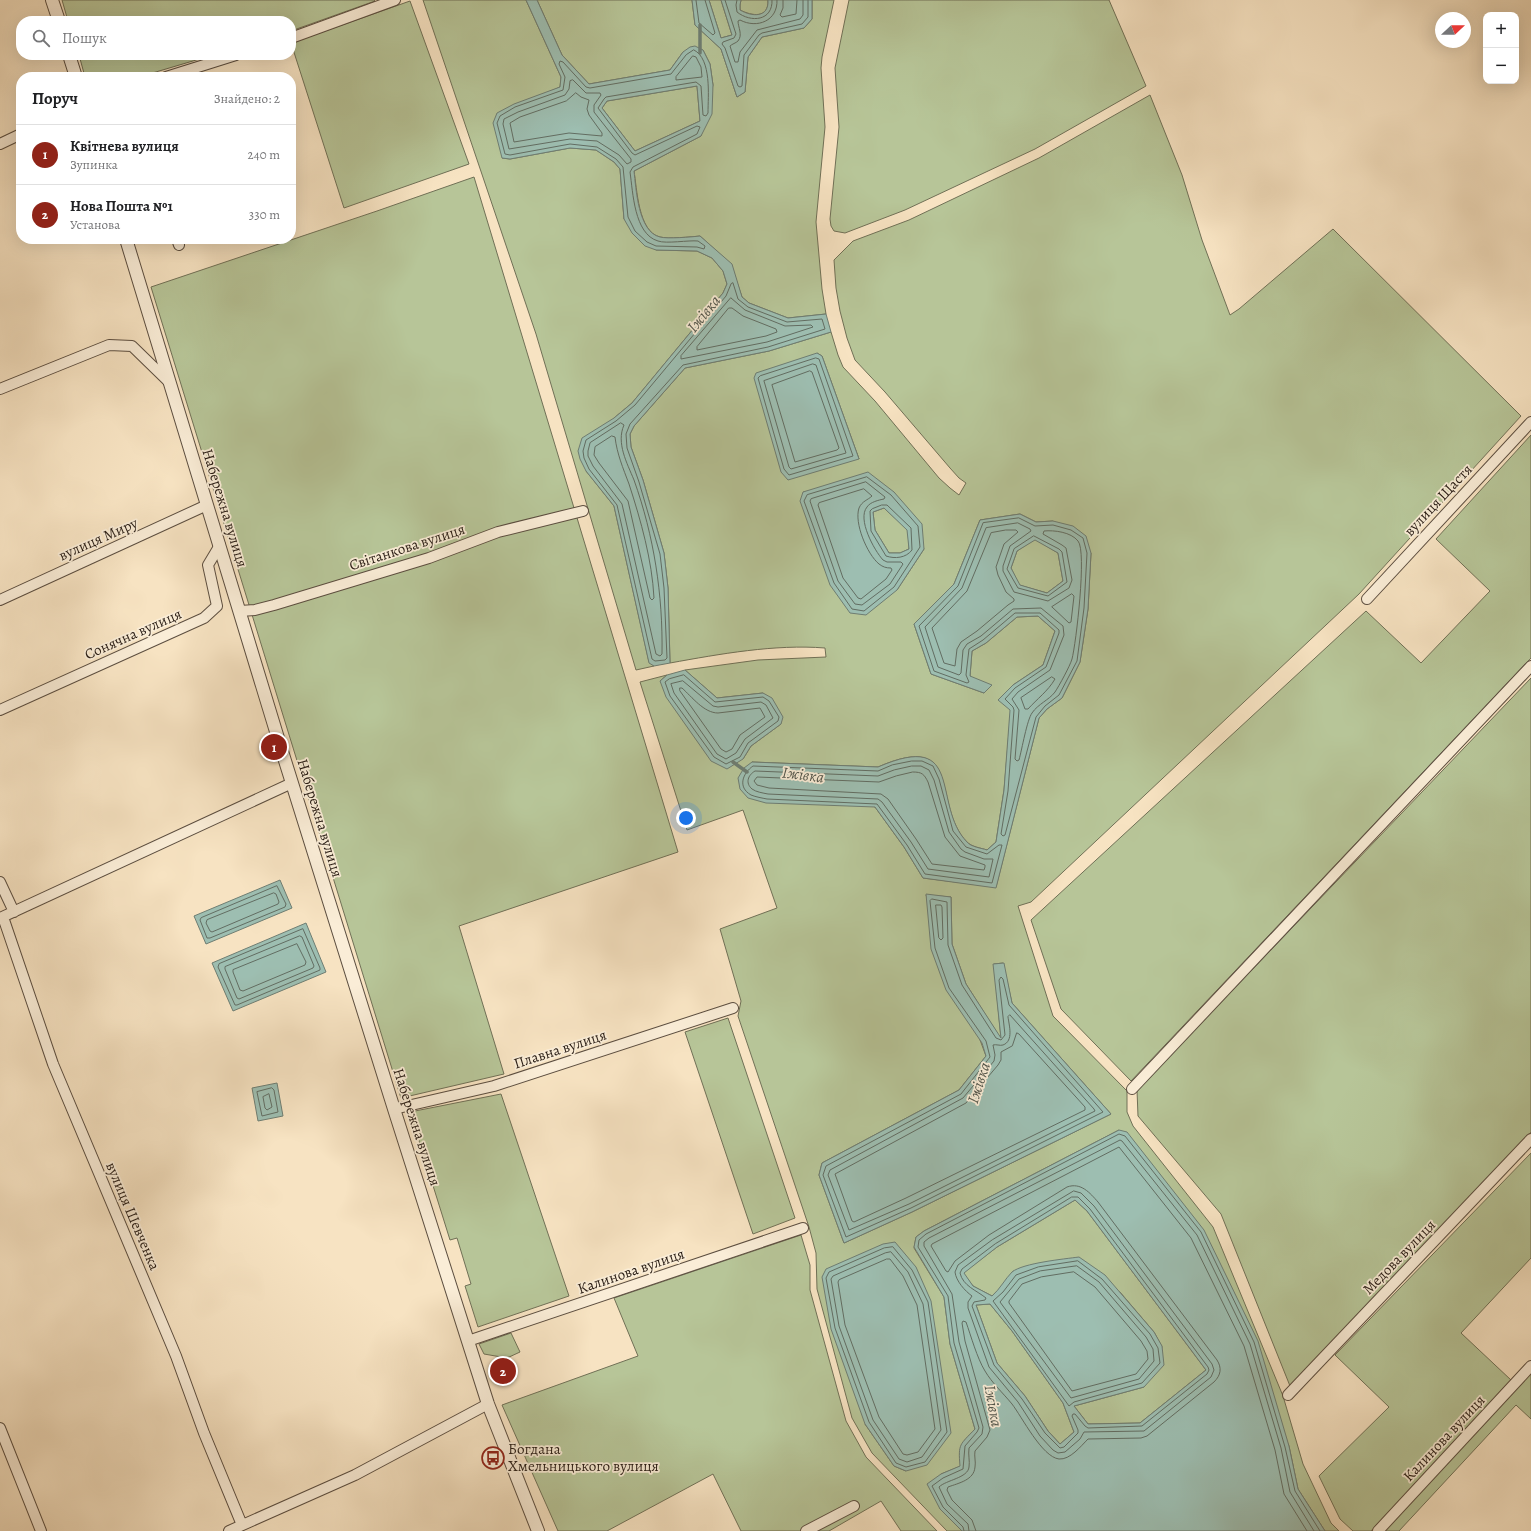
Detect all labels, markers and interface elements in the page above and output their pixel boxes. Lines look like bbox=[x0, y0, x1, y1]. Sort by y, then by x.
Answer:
north arrow bbox=[1435, 12, 1471, 48]
map controls bbox=[1483, 12, 1519, 84]
button: + bbox=[1483, 12, 1519, 48]
search box bbox=[16, 16, 296, 60]
icon: search bbox=[30, 27, 52, 49]
text: Пошук bbox=[62, 28, 107, 48]
button: − bbox=[1483, 48, 1519, 84]
text: Поруч bbox=[32, 87, 78, 110]
text: Знайдено: 2 bbox=[214, 90, 280, 107]
text: Квітнева вулиця bbox=[70, 136, 179, 156]
text: 1 bbox=[43, 146, 47, 163]
text: 240 m bbox=[248, 146, 280, 163]
text: Зупинка bbox=[70, 156, 118, 173]
text: Нова Пошта №1 bbox=[70, 196, 173, 216]
text: 2 bbox=[42, 206, 48, 223]
text: 330 m bbox=[249, 206, 280, 223]
text: Установа bbox=[70, 216, 120, 233]
water label: Іжівка bbox=[682, 291, 726, 337]
street label: Набережна вулиця bbox=[197, 446, 253, 570]
street label: вулиця Щастя bbox=[1399, 460, 1477, 540]
street label: вулиця Миру bbox=[55, 513, 141, 565]
street label: Світанкова вулиця bbox=[347, 519, 467, 575]
street label: Сонячна вулиця bbox=[81, 604, 185, 664]
pin: 1 bbox=[261, 732, 287, 762]
street label: Набережна вулиця bbox=[292, 756, 348, 880]
water label: Іжівка bbox=[781, 762, 825, 788]
your location bbox=[676, 808, 696, 828]
street label: Плавна вулиця bbox=[511, 1025, 609, 1073]
water label: Іжівка bbox=[962, 1060, 996, 1106]
street label: Набережна вулиця bbox=[389, 1066, 445, 1188]
street label: вулиця Шевченка bbox=[101, 1159, 165, 1273]
street label: Медова вулиця bbox=[1358, 1215, 1440, 1299]
street label: Калинова вулиця bbox=[575, 1243, 687, 1299]
pin: 2 bbox=[490, 1356, 516, 1386]
water label: Іжівка bbox=[979, 1383, 1007, 1429]
street label: Калинова вулиця bbox=[1399, 1390, 1489, 1486]
place label: Богдана Хмельницького вулиця bbox=[508, 1439, 659, 1476]
bus stop icon: Богдана Хмельницького вулиця bbox=[480, 1445, 506, 1471]

